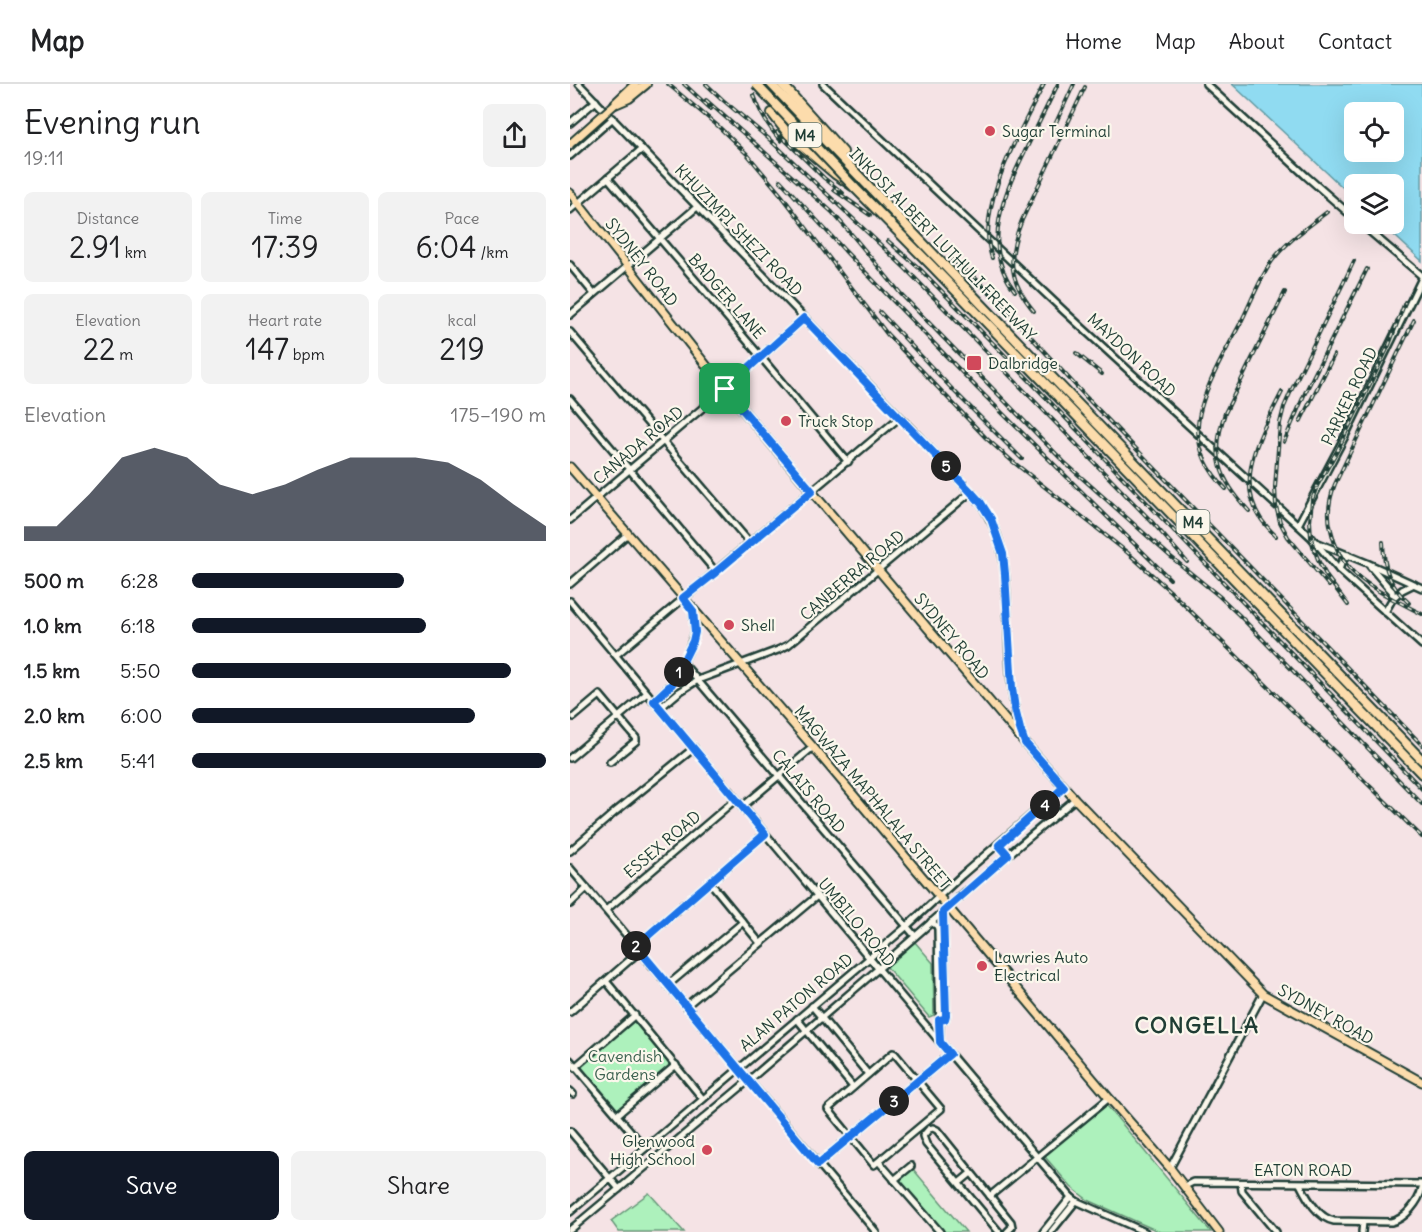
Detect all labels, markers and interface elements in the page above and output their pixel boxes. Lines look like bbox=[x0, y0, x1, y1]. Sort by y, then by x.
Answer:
text: Map bbox=[30, 23, 84, 59]
text: Home bbox=[1065, 28, 1122, 55]
text: Map bbox=[1155, 28, 1196, 55]
text: About bbox=[1229, 28, 1285, 55]
text: Contact bbox=[1318, 28, 1392, 55]
text: Evening run bbox=[24, 101, 200, 143]
map controls bbox=[1344, 102, 1404, 234]
button: locate bbox=[1344, 102, 1404, 162]
button: share bbox=[483, 104, 546, 167]
place label: Sugar Terminal bbox=[1002, 121, 1111, 141]
road number: M4 bbox=[788, 123, 822, 147]
marker: Sugar Terminal bbox=[983, 124, 997, 138]
street label: INKOSI ALBERT LUTHULI FREEWAY bbox=[845, 143, 1041, 345]
text: 19:11 bbox=[24, 145, 64, 170]
street label: KHUZIMPI SHEZI ROAD bbox=[671, 160, 807, 300]
button: layers bbox=[1344, 174, 1404, 234]
text: Distance bbox=[77, 208, 139, 228]
text: Time bbox=[268, 208, 302, 228]
text: Pace bbox=[445, 208, 479, 228]
street label: SYDNEY ROAD bbox=[601, 214, 683, 310]
text: 2.91 bbox=[69, 228, 121, 266]
text: 17:39 bbox=[251, 228, 319, 266]
text: 6:04 bbox=[416, 228, 477, 266]
text: km bbox=[121, 242, 147, 262]
text: /km bbox=[477, 242, 508, 262]
street label: BADGER LANE bbox=[685, 249, 769, 343]
street label: MAYDON ROAD bbox=[1083, 309, 1181, 401]
text: Elevation bbox=[75, 310, 141, 330]
text: Heart rate bbox=[248, 310, 322, 330]
text: kcal bbox=[448, 310, 476, 330]
text: 22 bbox=[83, 330, 116, 368]
text: 147 bbox=[245, 330, 289, 368]
text: 219 bbox=[439, 330, 485, 368]
text: m bbox=[116, 344, 133, 364]
text: bpm bbox=[289, 344, 325, 364]
street label: PARKER ROAD bbox=[1317, 344, 1381, 448]
place label: Dalbridge bbox=[988, 353, 1058, 373]
marker: Dalbridge bbox=[965, 354, 983, 372]
pin bbox=[699, 363, 750, 414]
icon: arrive bbox=[708, 372, 741, 405]
street label: CANADA ROAD bbox=[589, 401, 687, 489]
text: Elevation bbox=[24, 402, 106, 427]
text: 175–190 m bbox=[451, 402, 546, 427]
place label: Truck Stop bbox=[798, 411, 873, 431]
marker: Truck Stop bbox=[779, 414, 793, 428]
pin: 5 bbox=[931, 451, 961, 481]
text: 5 bbox=[941, 456, 951, 476]
road number: M4 bbox=[1176, 510, 1210, 534]
street label: CANBERRA ROAD bbox=[796, 525, 908, 625]
text: 500 m bbox=[24, 568, 84, 593]
text: 6:28 bbox=[120, 568, 159, 593]
street label: SYDNEY ROAD bbox=[910, 589, 994, 683]
text: 1.0 km bbox=[24, 613, 82, 638]
text: 6:18 bbox=[120, 613, 156, 638]
place label: Shell bbox=[741, 615, 775, 635]
marker: Shell bbox=[722, 618, 736, 632]
pin: 1 bbox=[664, 657, 694, 687]
text: 1.5 km bbox=[24, 658, 80, 683]
text: 5:50 bbox=[120, 658, 161, 683]
text: 1 bbox=[676, 662, 682, 682]
street label: MAGWAZA MAPHALALA STREET bbox=[790, 701, 956, 893]
text: 2.0 km bbox=[24, 703, 85, 728]
text: 6:00 bbox=[120, 703, 162, 728]
street label: CALAIS ROAD bbox=[768, 745, 850, 837]
text: 2.5 km bbox=[24, 748, 83, 773]
text: 5:41 bbox=[120, 748, 155, 773]
pin: 4 bbox=[1030, 790, 1060, 820]
text: 4 bbox=[1040, 795, 1050, 815]
street label: ESSEX ROAD bbox=[619, 806, 705, 882]
street label: UMBILO ROAD bbox=[814, 874, 900, 970]
pin: 2 bbox=[621, 931, 651, 961]
text: 2 bbox=[632, 936, 640, 956]
place label: Lawries Auto Electrical bbox=[994, 947, 1088, 985]
street label: ALAN PATON ROAD bbox=[735, 949, 857, 1055]
marker: Lawries Auto Electrical bbox=[975, 959, 989, 973]
street label: SYDNEY ROAD bbox=[1275, 979, 1377, 1049]
district label: CONGELLA bbox=[1134, 1011, 1260, 1039]
park label: Cavendish Gardens bbox=[588, 1046, 662, 1084]
pin: 3 bbox=[879, 1086, 909, 1116]
text: 3 bbox=[889, 1091, 899, 1111]
place label: Glenwood High School bbox=[610, 1131, 695, 1169]
marker: Glenwood High School bbox=[700, 1143, 714, 1157]
button: Save bbox=[24, 1151, 279, 1220]
button: Share bbox=[291, 1151, 546, 1220]
street label: EATON ROAD bbox=[1254, 1160, 1352, 1180]

